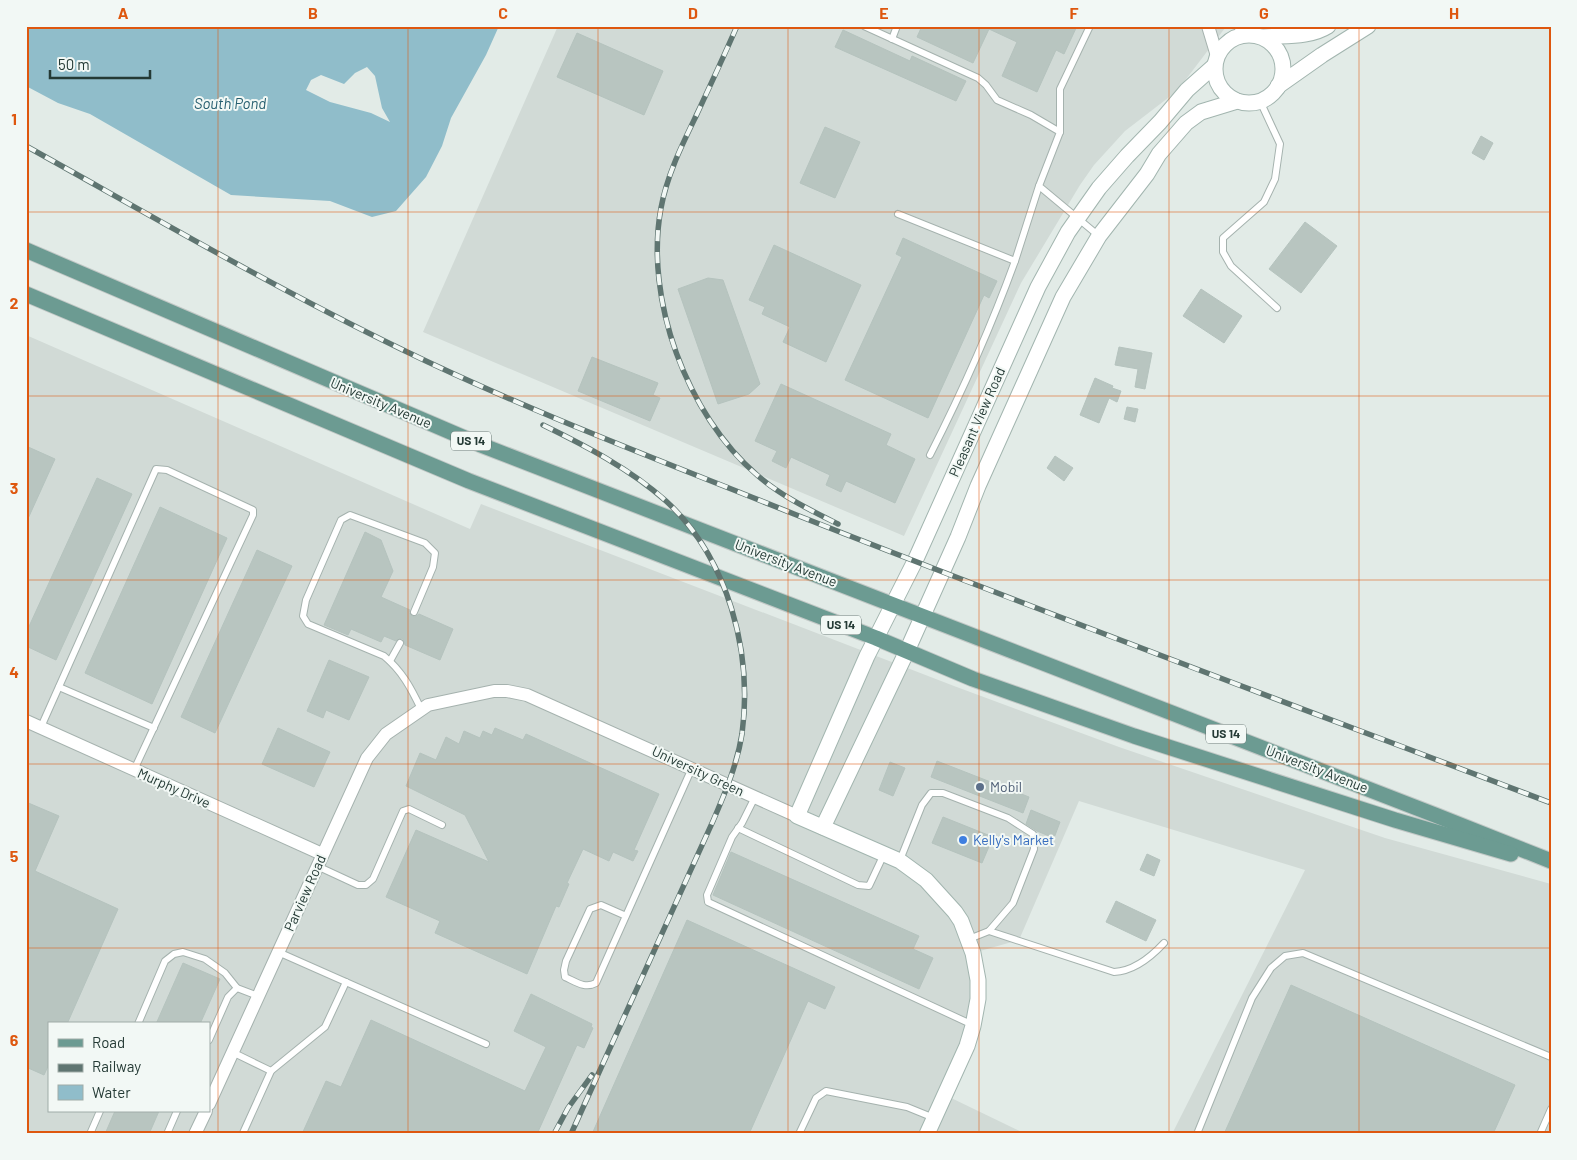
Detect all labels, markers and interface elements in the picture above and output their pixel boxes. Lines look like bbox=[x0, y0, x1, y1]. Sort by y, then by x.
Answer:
text: A bbox=[118, 3, 129, 22]
text: B bbox=[308, 3, 318, 22]
text: C bbox=[498, 3, 508, 22]
text: D bbox=[688, 3, 698, 22]
text: E bbox=[879, 3, 889, 22]
text: F bbox=[1070, 3, 1079, 22]
text: G bbox=[1259, 3, 1269, 22]
text: H bbox=[1449, 3, 1459, 22]
scale bar bbox=[50, 48, 150, 80]
text: 50 m bbox=[58, 55, 90, 73]
water label: South Pond bbox=[194, 94, 266, 112]
text: 1 bbox=[11, 109, 17, 128]
text: 2 bbox=[10, 293, 19, 312]
street label: Pleasant View Road bbox=[945, 364, 1008, 479]
street label: University Avenue bbox=[328, 374, 434, 432]
road number: US 14 bbox=[451, 432, 491, 451]
text: 3 bbox=[10, 478, 18, 497]
street label: University Avenue bbox=[733, 535, 840, 590]
road number: US 14 bbox=[821, 616, 861, 634]
text: 4 bbox=[9, 662, 19, 681]
road number: US 14 bbox=[1206, 724, 1246, 744]
street label: University Avenue bbox=[1264, 741, 1371, 796]
street label: University Green bbox=[649, 742, 747, 799]
street label: Murphy Drive bbox=[135, 764, 213, 811]
place label: Mobil bbox=[990, 778, 1022, 795]
marker: Mobil bbox=[974, 781, 986, 793]
place label: Kelly's Market bbox=[973, 831, 1054, 848]
marker: Kelly's Market bbox=[957, 834, 969, 846]
text: 5 bbox=[10, 846, 19, 865]
street label: Parview Road bbox=[280, 852, 329, 934]
legend bbox=[48, 1022, 210, 1112]
text: 6 bbox=[10, 1030, 19, 1049]
text: Road bbox=[92, 1033, 125, 1051]
text: Railway bbox=[92, 1057, 141, 1075]
text: Water bbox=[92, 1083, 131, 1101]

